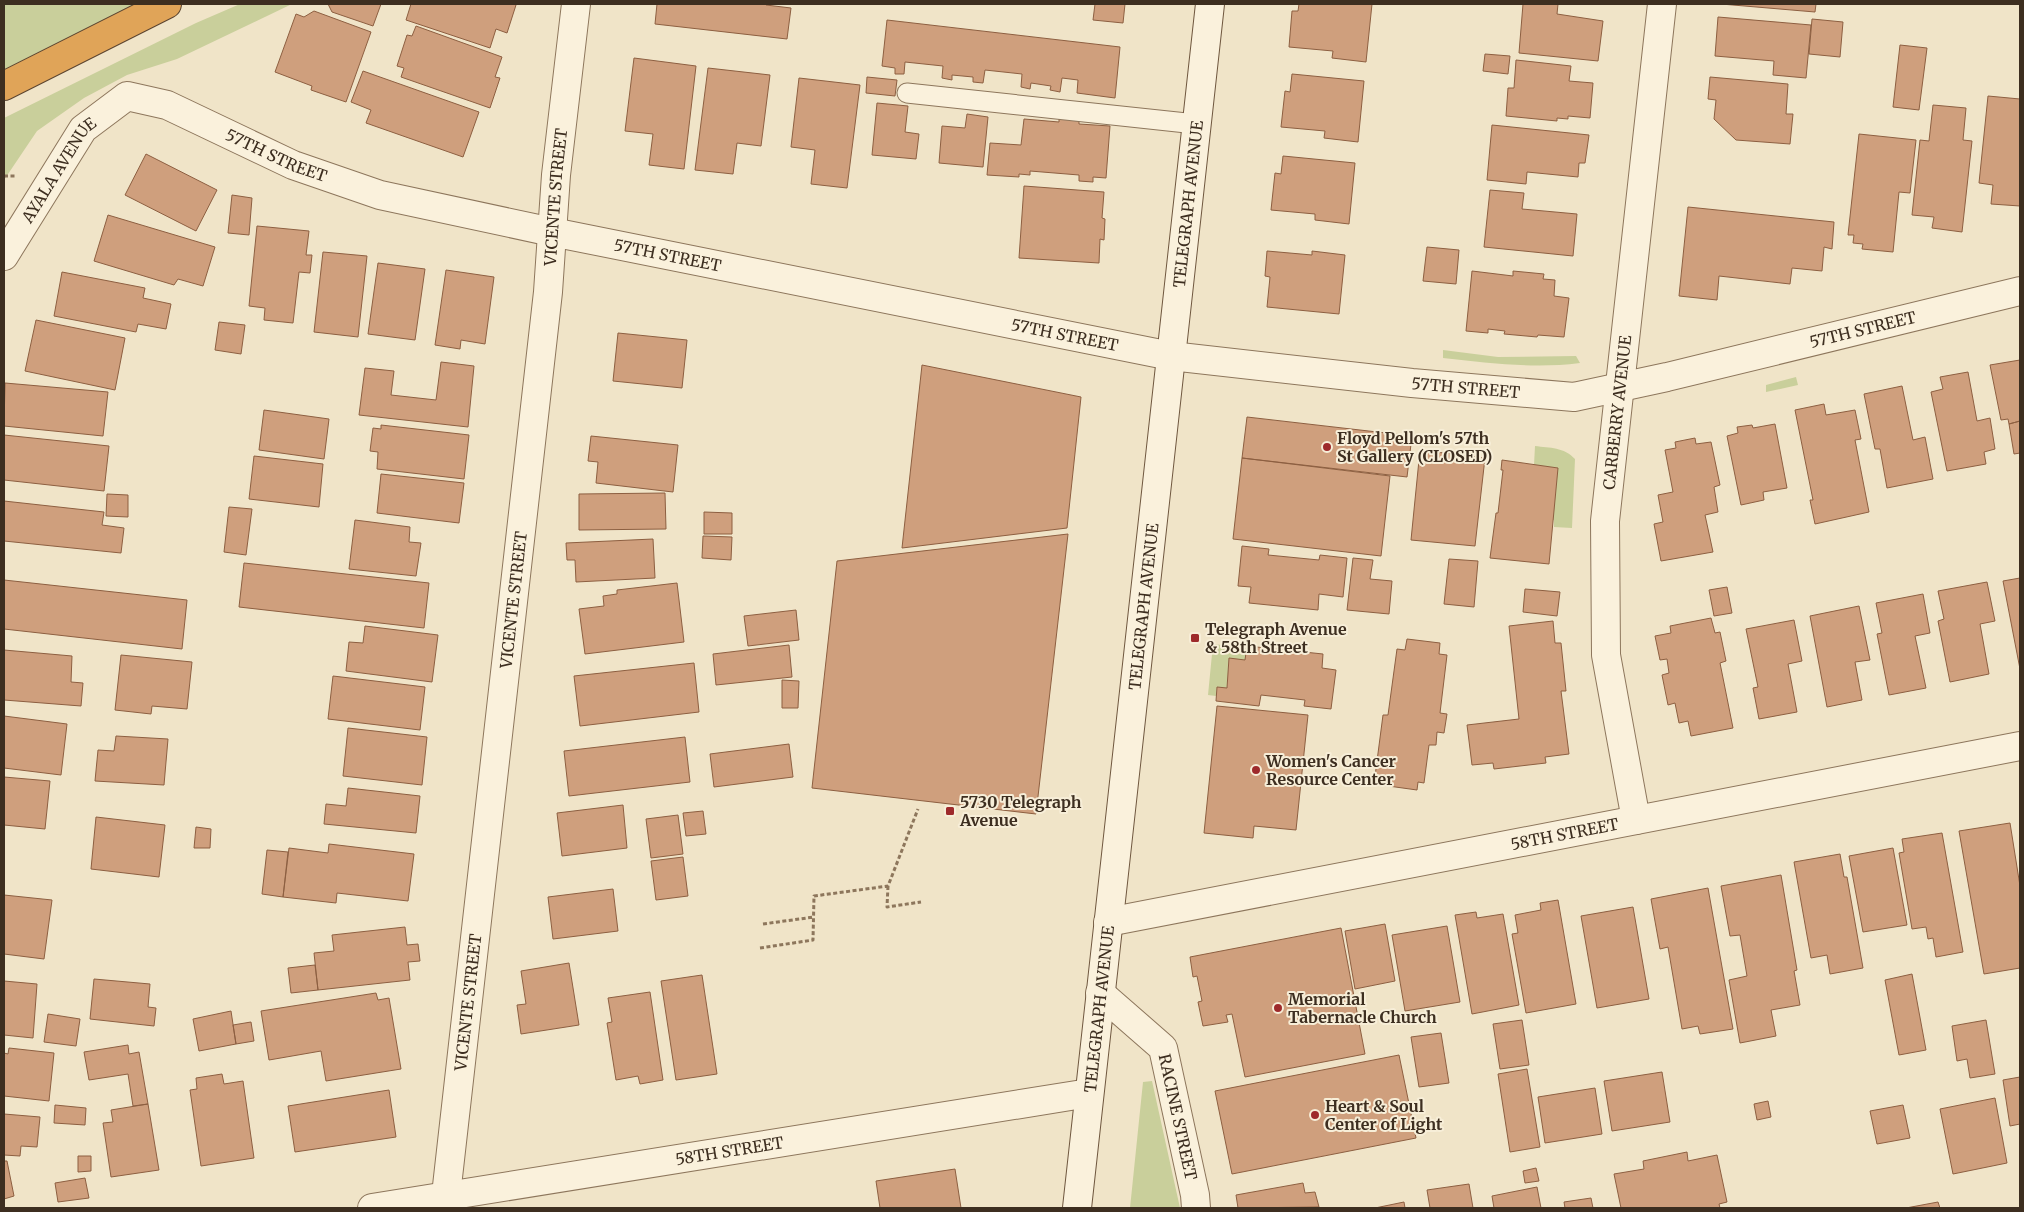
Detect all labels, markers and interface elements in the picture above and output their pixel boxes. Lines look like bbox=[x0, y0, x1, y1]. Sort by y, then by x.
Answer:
street label: AYALA AVENUE bbox=[17, 112, 100, 227]
street label: TELEGRAPH AVENUE bbox=[1169, 119, 1207, 289]
street label: 57TH STREET bbox=[222, 124, 330, 186]
street label: VICENTE STREET bbox=[540, 127, 571, 267]
street label: 57TH STREET bbox=[612, 235, 723, 276]
street label: 57TH STREET bbox=[1807, 307, 1918, 352]
street label: 57TH STREET bbox=[1009, 314, 1120, 355]
street label: CARBERRY AVENUE bbox=[1599, 333, 1636, 491]
street label: 57TH STREET bbox=[1411, 373, 1521, 402]
place label: Floyd Pellom's 57th St Gallery (CLOSED) bbox=[1337, 428, 1492, 466]
marker: Floyd Pellom's 57th St Gallery (CLOSED) bbox=[1321, 441, 1333, 453]
street label: TELEGRAPH AVENUE bbox=[1124, 521, 1163, 691]
street label: VICENTE STREET bbox=[495, 530, 531, 670]
place label: Telegraph Avenue & 58th Street bbox=[1205, 619, 1347, 657]
marker: Telegraph Avenue & 58th Street bbox=[1189, 632, 1201, 644]
place label: Women's Cancer Resource Center bbox=[1265, 751, 1397, 789]
marker: Women's Cancer Resource Center bbox=[1250, 764, 1262, 776]
place label: 5730 Telegraph Avenue bbox=[959, 792, 1082, 830]
marker: 5730 Telegraph Avenue bbox=[944, 805, 956, 817]
street label: 58TH STREET bbox=[1509, 814, 1620, 854]
street label: TELEGRAPH AVENUE bbox=[1080, 924, 1118, 1094]
street label: VICENTE STREET bbox=[450, 933, 485, 1073]
place label: Memorial Tabernacle Church bbox=[1288, 989, 1437, 1027]
marker: Memorial Tabernacle Church bbox=[1272, 1002, 1284, 1014]
street label: RACINE STREET bbox=[1155, 1052, 1201, 1182]
place label: Heart & Soul Center of Light bbox=[1325, 1096, 1443, 1134]
marker: Heart & Soul Center of Light bbox=[1309, 1109, 1321, 1121]
street label: 58TH STREET bbox=[674, 1132, 785, 1169]

